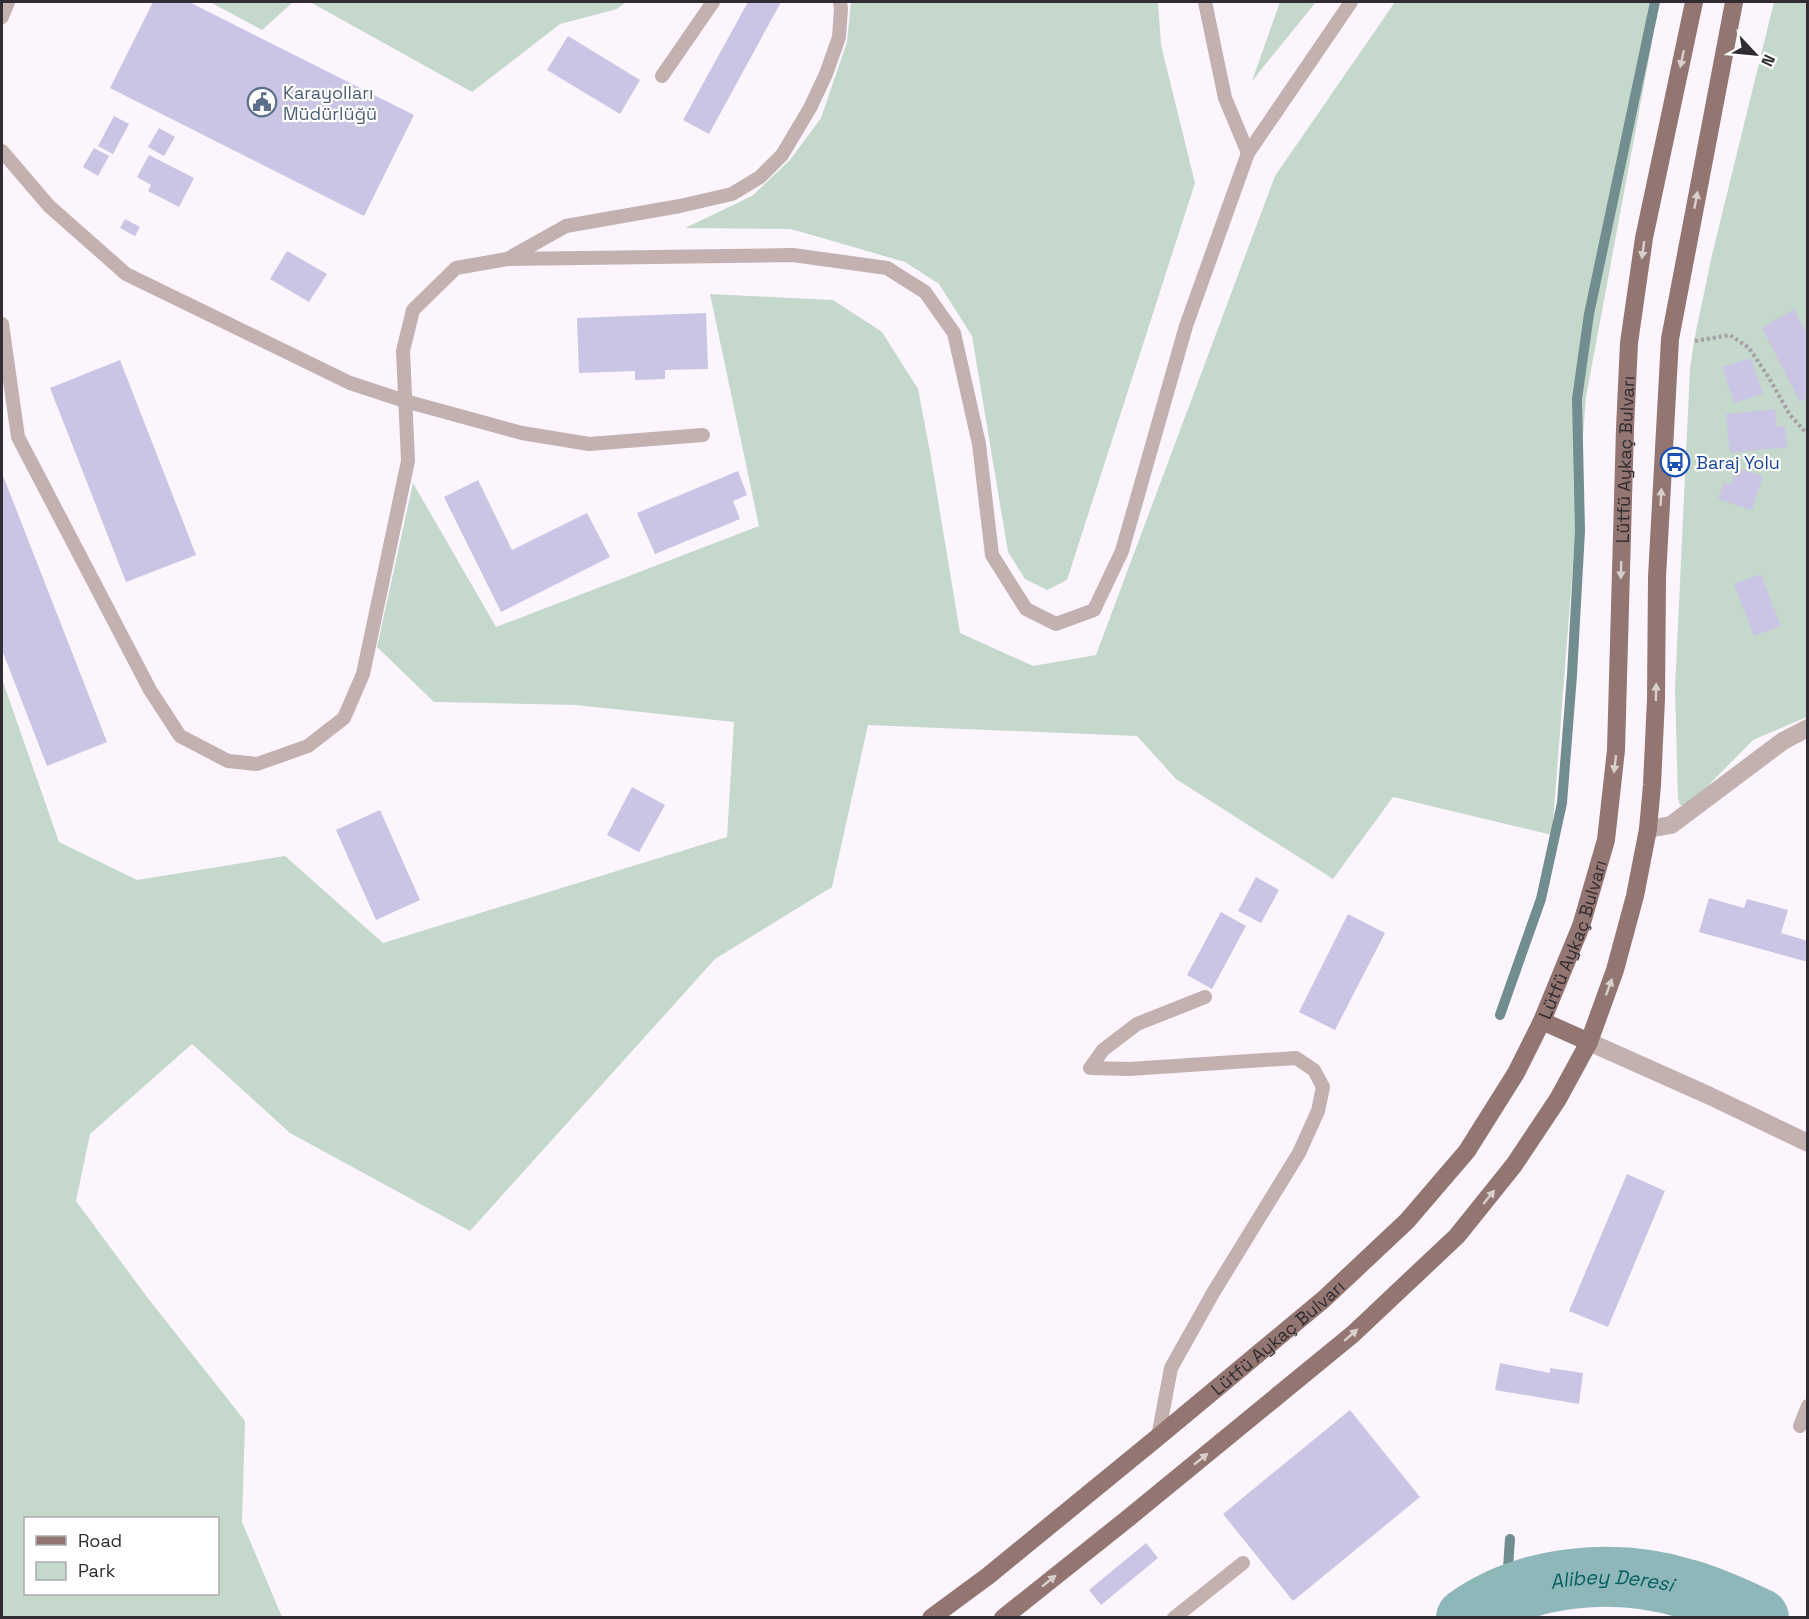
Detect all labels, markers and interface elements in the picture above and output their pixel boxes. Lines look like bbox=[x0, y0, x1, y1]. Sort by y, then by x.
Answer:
north arrow bbox=[1725, 24, 1785, 84]
one-way arrow bbox=[1677, 49, 1686, 68]
text: N bbox=[1756, 51, 1780, 70]
place label: Karayolları Müdürlüğü bbox=[283, 81, 377, 125]
public building icon: Karayolları Müdürlüğü bbox=[246, 86, 278, 118]
one-way arrow bbox=[1692, 190, 1701, 209]
one-way arrow bbox=[1638, 240, 1647, 259]
street label: Lütfü Aykaç Bulvarı bbox=[1610, 375, 1639, 544]
bus stop icon: Baraj Yolu bbox=[1659, 446, 1691, 478]
place label: Baraj Yolu bbox=[1696, 451, 1780, 474]
one-way arrow bbox=[1657, 488, 1666, 507]
one-way arrow bbox=[1616, 560, 1626, 579]
one-way arrow bbox=[1651, 683, 1661, 702]
one-way arrow bbox=[1610, 755, 1619, 774]
street label: Lütfü Aykaç Bulvarı bbox=[1533, 857, 1611, 1022]
one-way arrow bbox=[1605, 978, 1614, 996]
one-way arrow bbox=[1482, 1189, 1495, 1205]
street label: Lütfü Aykaç Bulvarı bbox=[1206, 1274, 1349, 1400]
one-way arrow bbox=[1344, 1328, 1359, 1342]
one-way arrow bbox=[1193, 1452, 1209, 1465]
legend bbox=[24, 1517, 219, 1595]
text: Road bbox=[78, 1529, 122, 1552]
text: Park bbox=[78, 1559, 116, 1582]
water label: Alibey Deresi bbox=[1548, 1564, 1678, 1598]
one-way arrow bbox=[1041, 1575, 1057, 1588]

